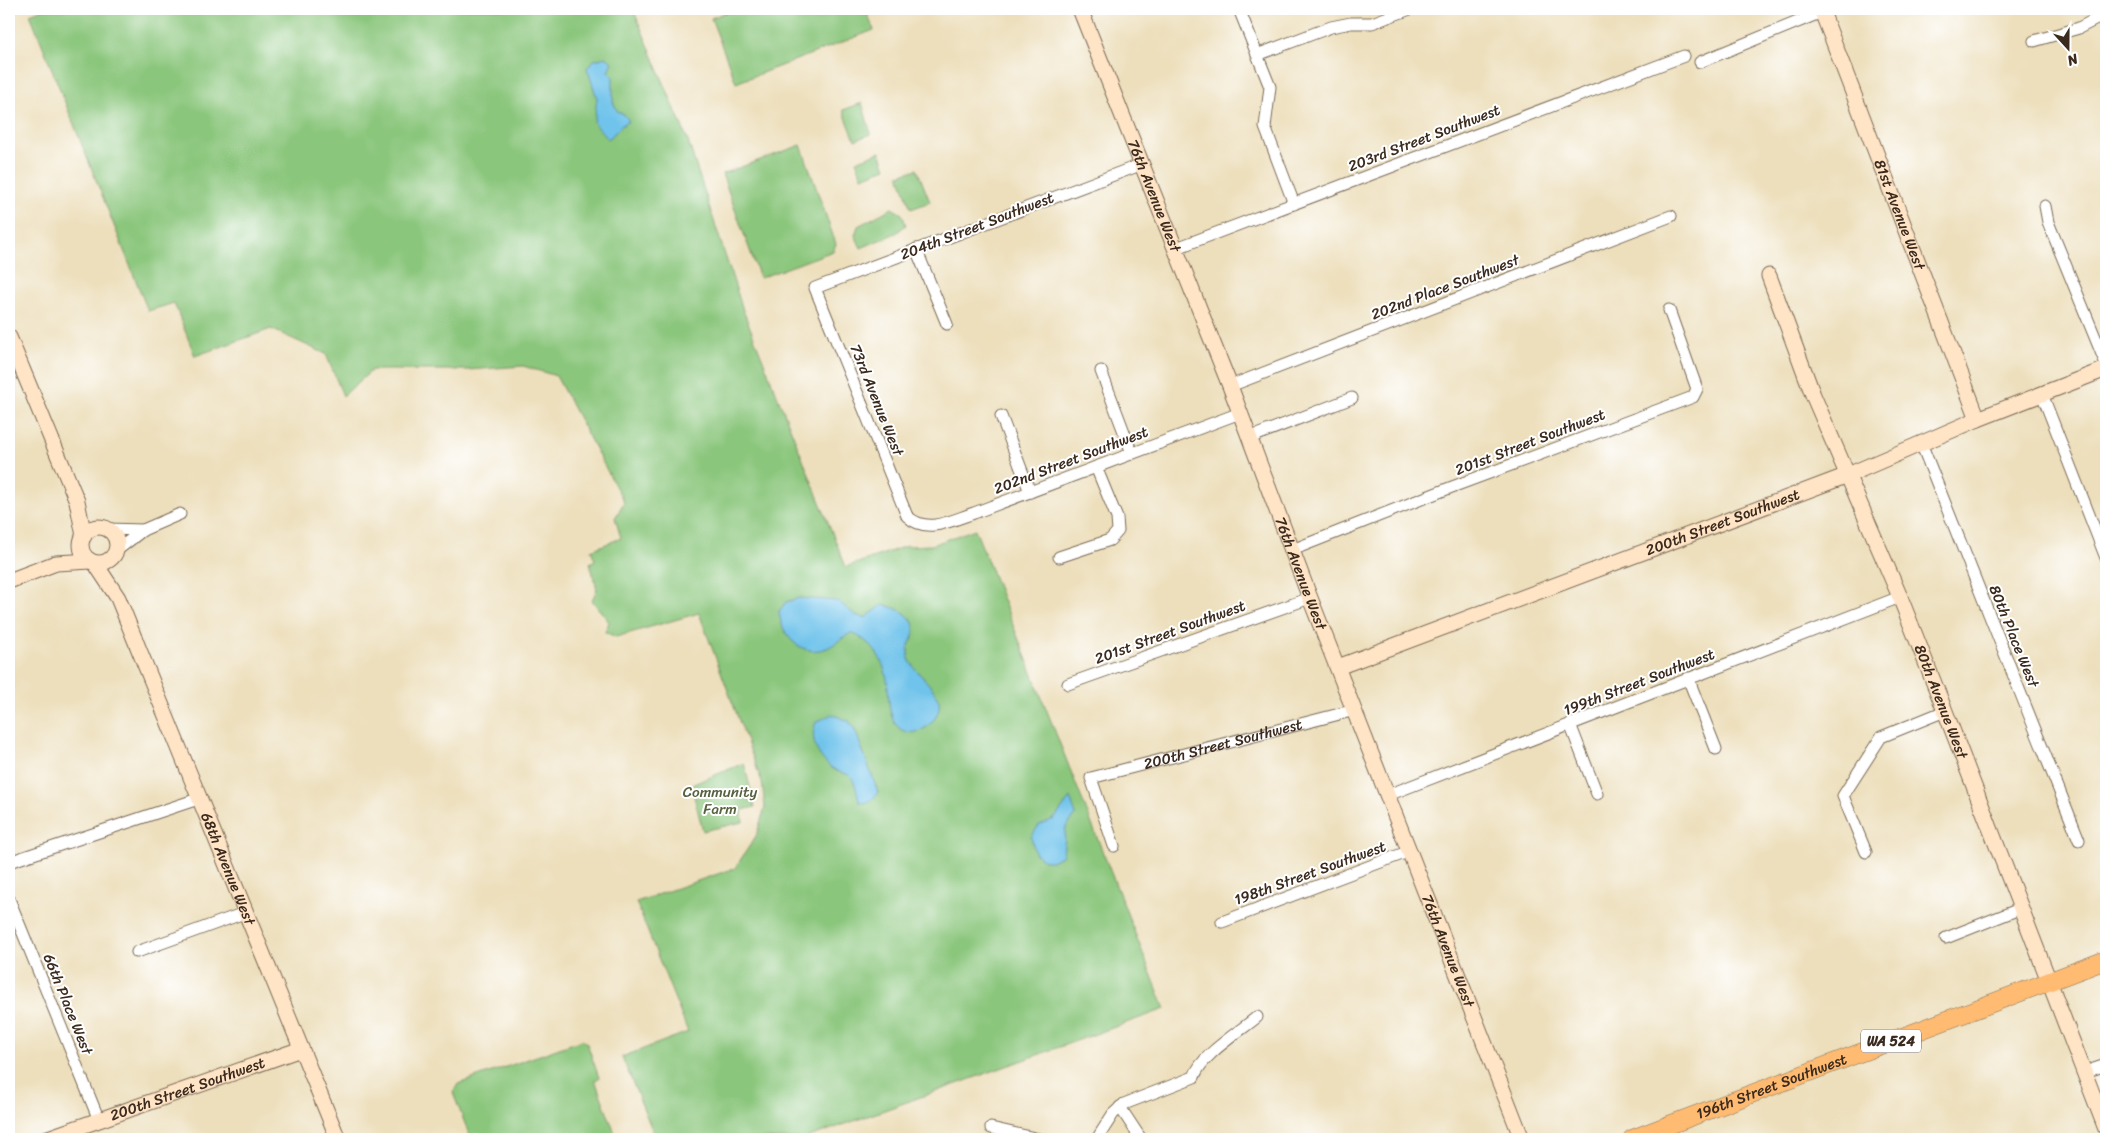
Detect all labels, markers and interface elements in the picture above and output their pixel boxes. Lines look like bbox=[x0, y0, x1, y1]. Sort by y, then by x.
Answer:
north arrow bbox=[2042, 22, 2092, 72]
text: N bbox=[2063, 46, 2082, 73]
street label: 203rd Street Southwest bbox=[1344, 97, 1504, 179]
street label: 76th Avenue West bbox=[1120, 135, 1189, 257]
street label: 81st Avenue West bbox=[1867, 155, 1933, 275]
street label: 204th Street Southwest bbox=[896, 185, 1058, 267]
street label: 202nd Place Southwest bbox=[1367, 246, 1524, 327]
street label: 73rd Avenue West bbox=[843, 340, 912, 461]
street label: 201st Street Southwest bbox=[1451, 401, 1609, 483]
street label: 202nd Street Southwest bbox=[990, 418, 1153, 501]
street label: 200th Street Southwest bbox=[1642, 481, 1804, 563]
street label: 76th Avenue West bbox=[1267, 513, 1335, 635]
street label: 80th Place West bbox=[1982, 581, 2047, 692]
street label: 201st Street Southwest bbox=[1091, 592, 1250, 671]
street label: 80th Avenue West bbox=[1907, 640, 1975, 763]
street label: 199th Street Southwest bbox=[1560, 641, 1719, 723]
street label: 200th Street Southwest bbox=[1141, 711, 1306, 777]
park label: Community Farm bbox=[683, 779, 758, 822]
street label: 68th Avenue West bbox=[193, 808, 263, 930]
street label: 198th Street Southwest bbox=[1230, 833, 1390, 913]
street label: 76th Avenue West bbox=[1414, 890, 1482, 1012]
street label: 66th Place West bbox=[36, 949, 101, 1059]
road number: WA 524 bbox=[1861, 1030, 1921, 1052]
street label: 196th Street Southwest bbox=[1692, 1046, 1851, 1127]
street label: 200th Street Southwest bbox=[106, 1049, 269, 1128]

